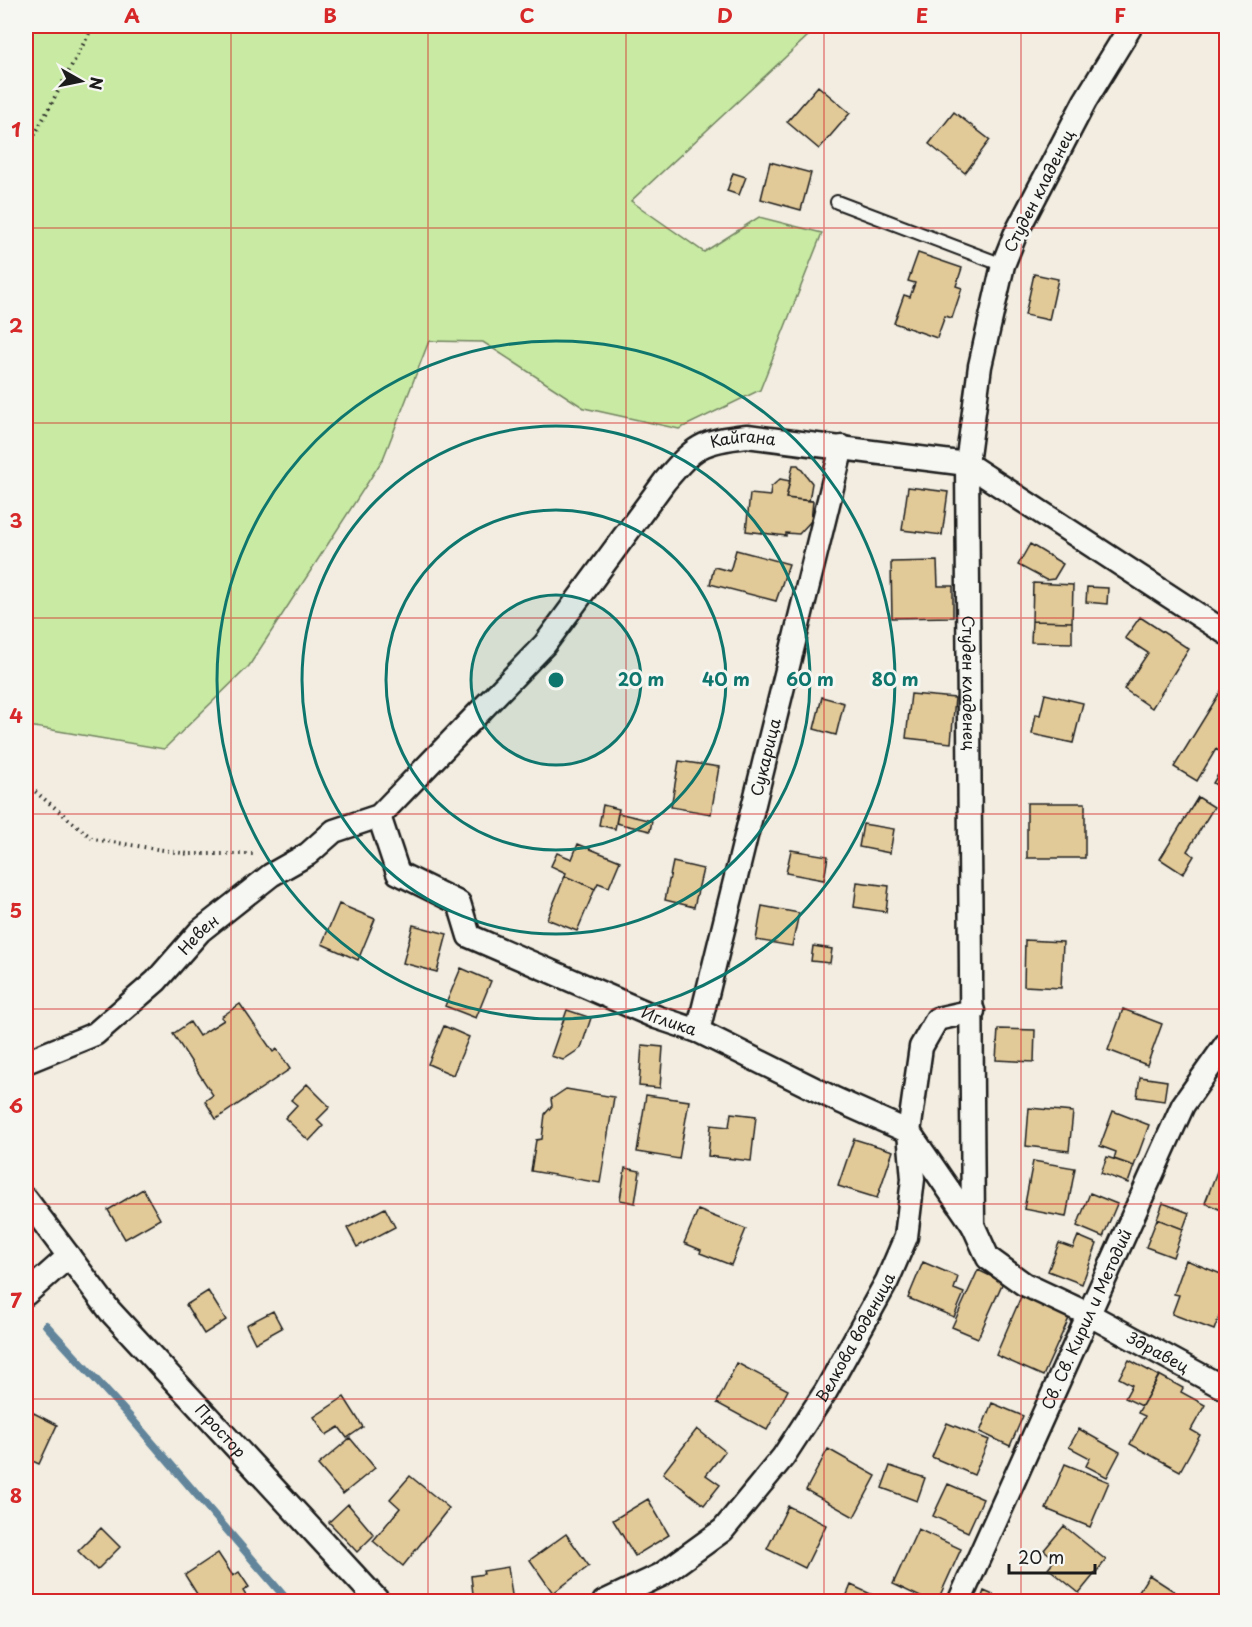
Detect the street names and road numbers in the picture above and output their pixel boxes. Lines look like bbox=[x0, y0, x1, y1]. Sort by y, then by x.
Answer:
street label: Студен кладенец bbox=[997, 125, 1079, 256]
street label: Кайгана bbox=[707, 423, 777, 453]
street label: Студен кладенец bbox=[957, 615, 982, 751]
street label: Сукарица bbox=[743, 715, 786, 799]
street label: Невен bbox=[171, 908, 223, 960]
street label: Иглика bbox=[638, 999, 700, 1041]
street label: Св. Св. Кирил и Методий bbox=[1034, 1225, 1137, 1413]
street label: Велкова воденица bbox=[809, 1269, 900, 1407]
street label: Здравец bbox=[1122, 1324, 1194, 1378]
street label: Простор bbox=[190, 1398, 252, 1462]

